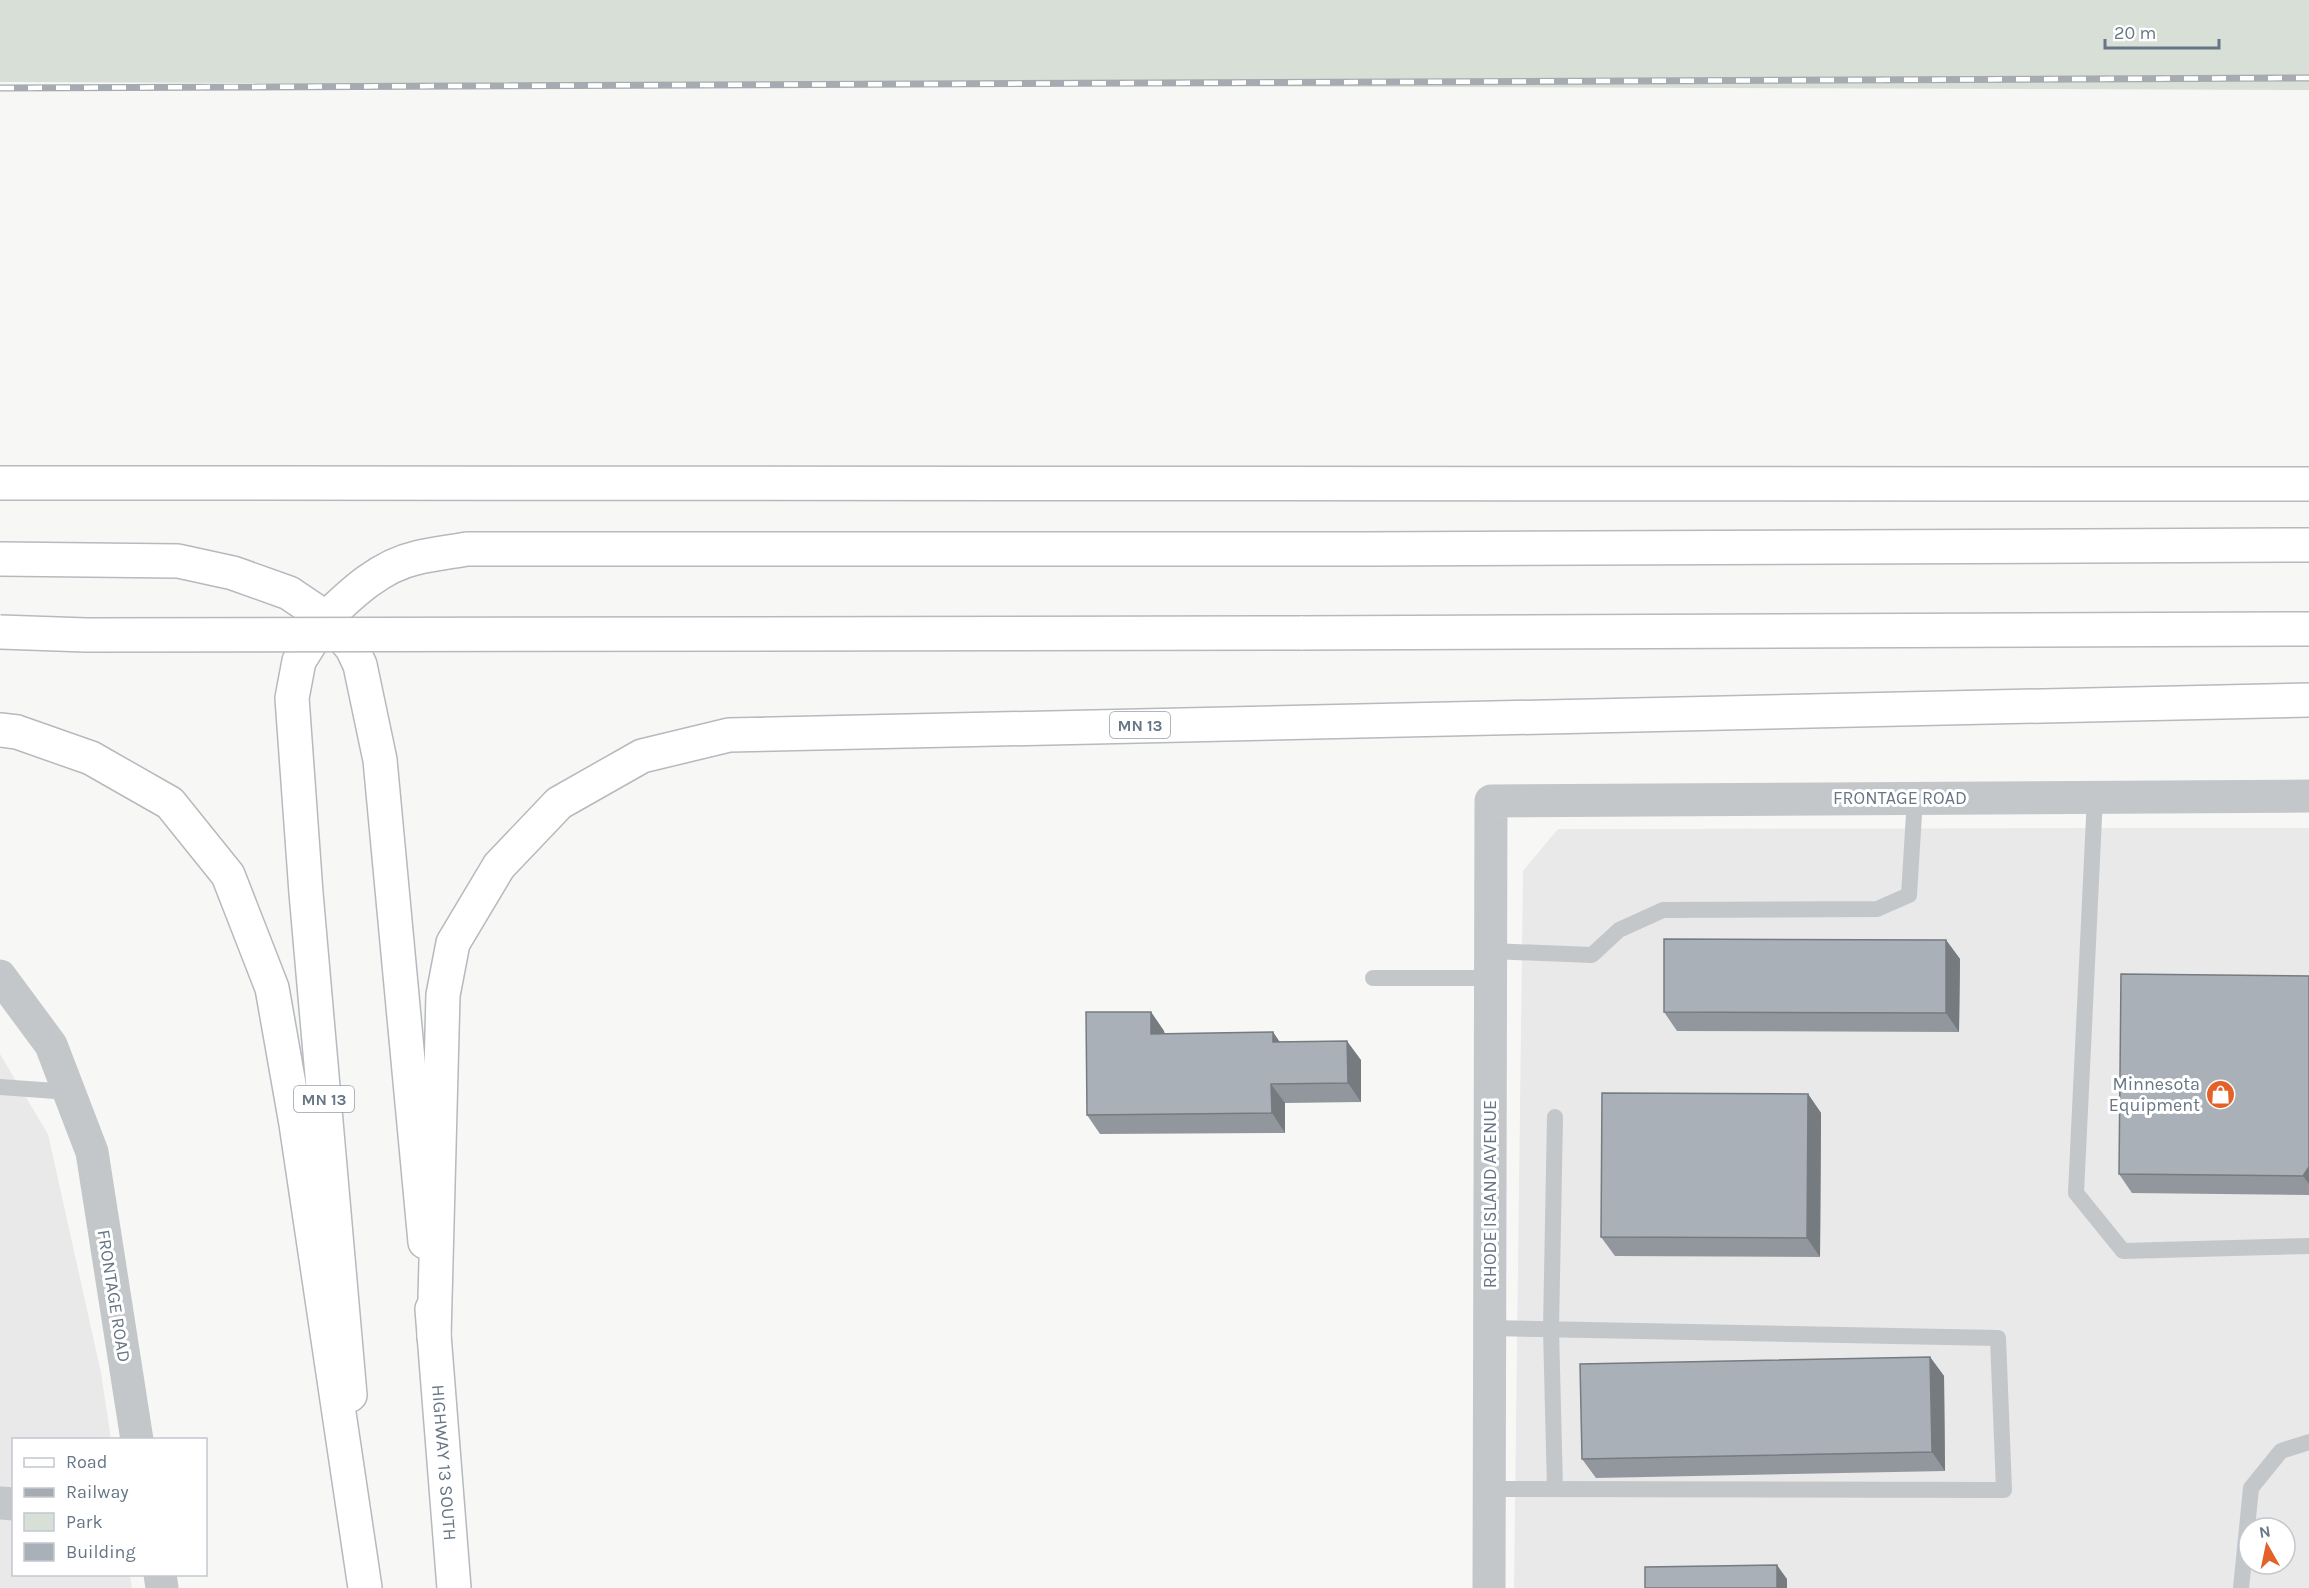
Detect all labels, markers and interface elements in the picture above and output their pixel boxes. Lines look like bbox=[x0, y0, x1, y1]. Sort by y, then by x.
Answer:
scale bar bbox=[2105, 12, 2219, 50]
text: 20 m bbox=[2114, 22, 2156, 44]
road number: MN 13 bbox=[1110, 712, 1170, 738]
street label: FRONTAGE ROAD bbox=[1833, 787, 1967, 809]
place label: Minnesota Equipment bbox=[2109, 1073, 2200, 1116]
shop icon: Minnesota Equipment bbox=[2205, 1078, 2237, 1110]
road number: MN 13 bbox=[294, 1086, 354, 1112]
street label: RHODE ISLAND AVENUE bbox=[1479, 1100, 1501, 1288]
street label: FRONTAGE ROAD bbox=[93, 1228, 135, 1364]
street label: HIGHWAY 13 SOUTH bbox=[427, 1384, 461, 1541]
legend bbox=[12, 1438, 207, 1576]
text: Road bbox=[66, 1451, 107, 1473]
text: Railway bbox=[66, 1481, 129, 1503]
text: Park bbox=[66, 1511, 103, 1533]
north arrow bbox=[2237, 1516, 2297, 1576]
text: N bbox=[2258, 1521, 2272, 1542]
text: Building bbox=[66, 1541, 136, 1563]

